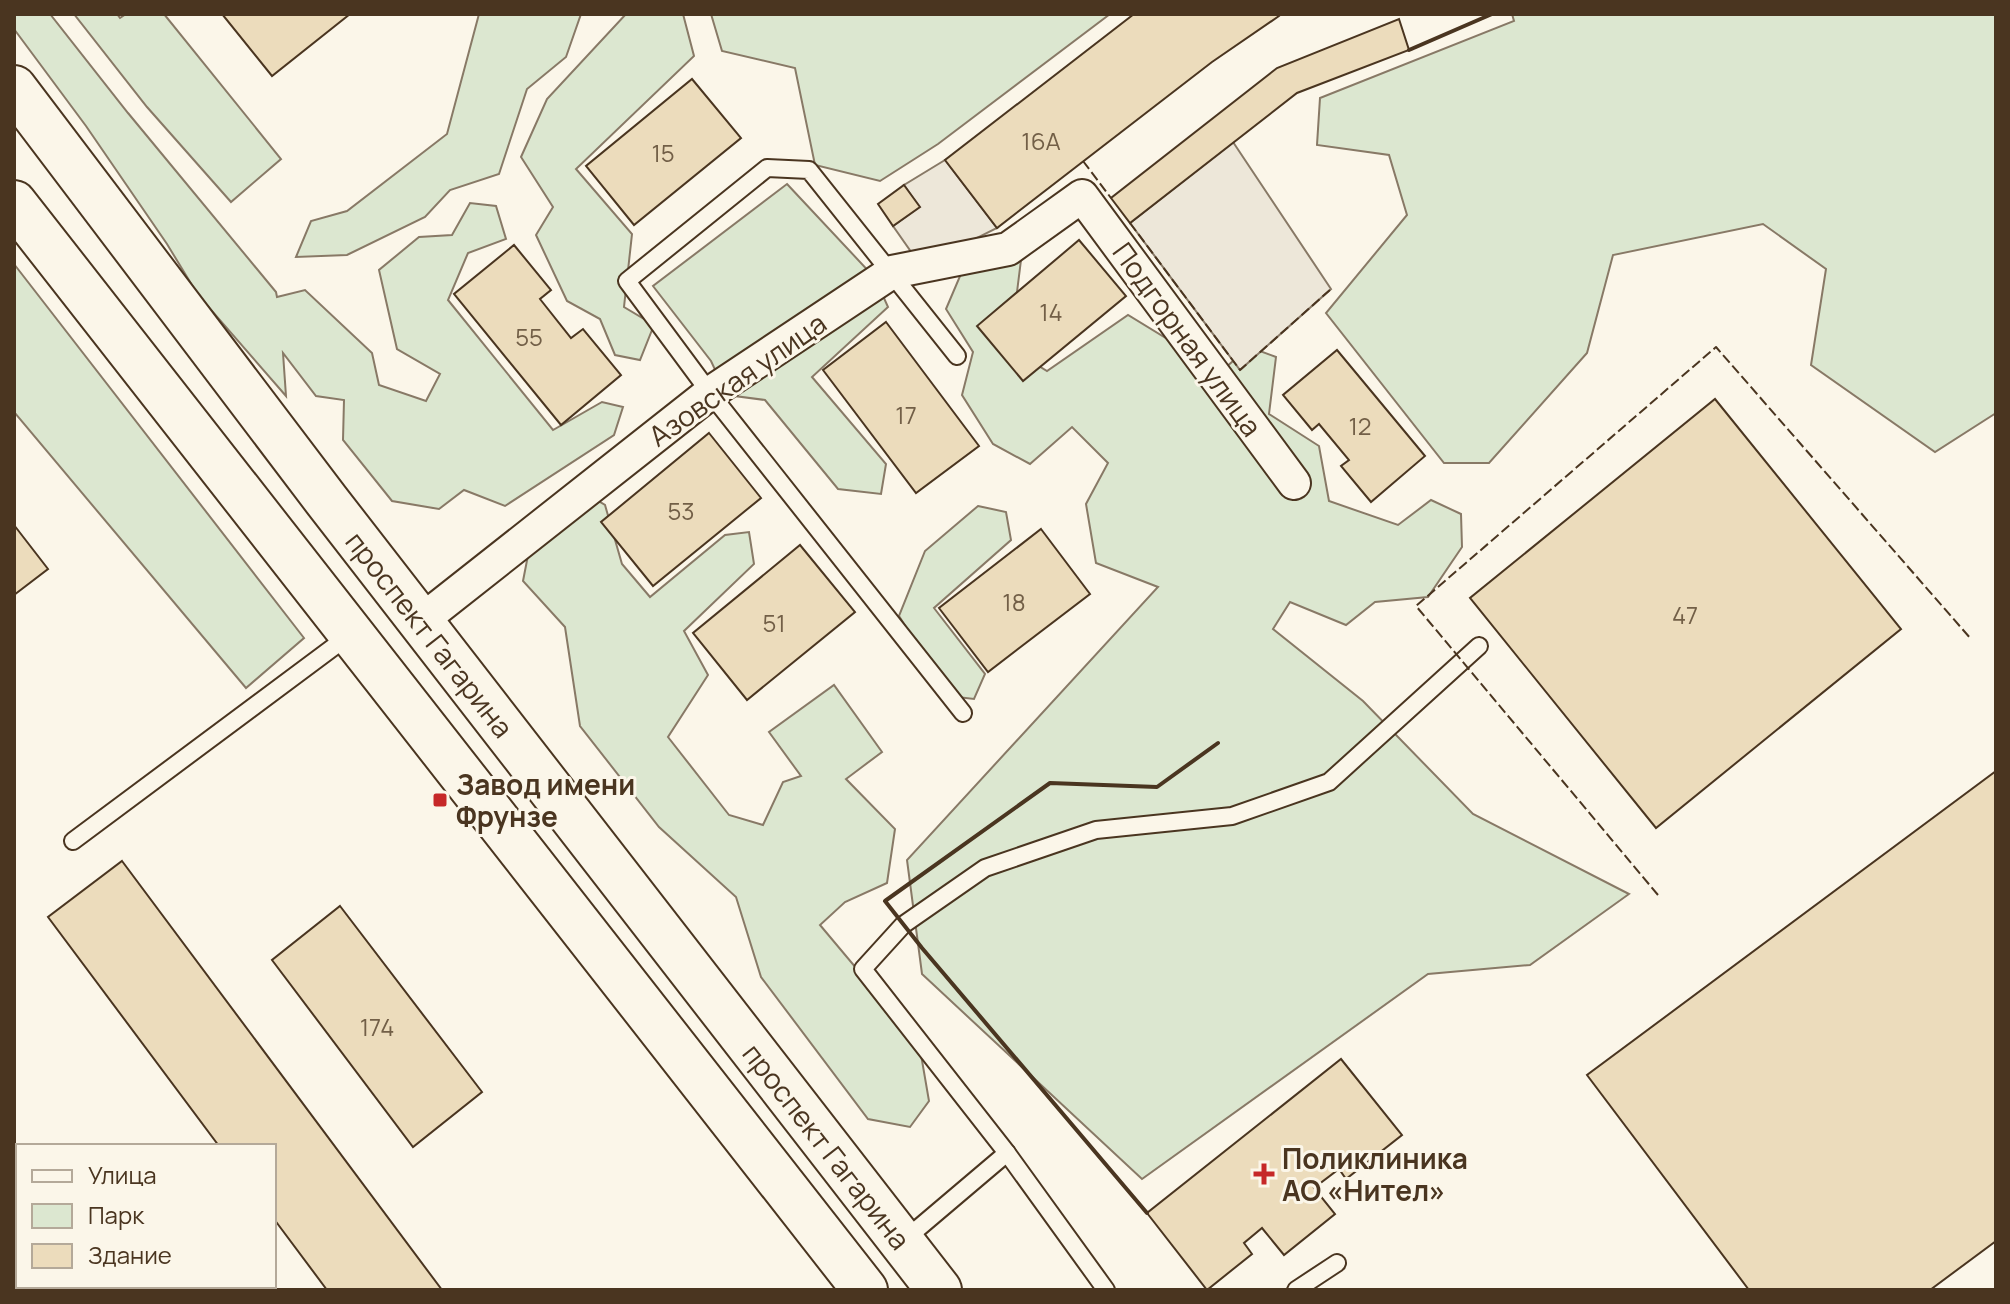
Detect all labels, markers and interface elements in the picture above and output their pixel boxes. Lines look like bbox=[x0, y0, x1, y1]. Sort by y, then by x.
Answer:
house number: 16А bbox=[1021, 124, 1061, 157]
house number: 15 bbox=[651, 136, 675, 169]
street label: Подгорная улица bbox=[1105, 234, 1271, 444]
house number: 14 bbox=[1039, 295, 1063, 328]
street label: Азовская улица bbox=[641, 304, 833, 454]
house number: 55 bbox=[515, 320, 543, 353]
house number: 17 bbox=[895, 398, 917, 431]
house number: 12 bbox=[1348, 409, 1372, 442]
house number: 53 bbox=[667, 494, 695, 527]
street label: проспект Гагарина bbox=[338, 523, 522, 745]
house number: 18 bbox=[1002, 585, 1026, 618]
house number: 47 bbox=[1672, 598, 1698, 631]
house number: 51 bbox=[762, 606, 786, 639]
place label: Завод имени Фрунзе bbox=[456, 765, 635, 835]
marker: Завод имени Фрунзе bbox=[431, 791, 449, 809]
house number: 174 bbox=[360, 1010, 394, 1043]
street label: проспект Гагарина bbox=[735, 1035, 919, 1257]
place label: Поликлиника АО «Нител» bbox=[1282, 1139, 1468, 1209]
legend bbox=[16, 1144, 276, 1288]
text: Улица bbox=[88, 1158, 157, 1191]
marker: Поликлиника АО «Нител» bbox=[1253, 1163, 1275, 1185]
text: Парк bbox=[88, 1198, 145, 1231]
text: Здание bbox=[88, 1238, 172, 1271]

